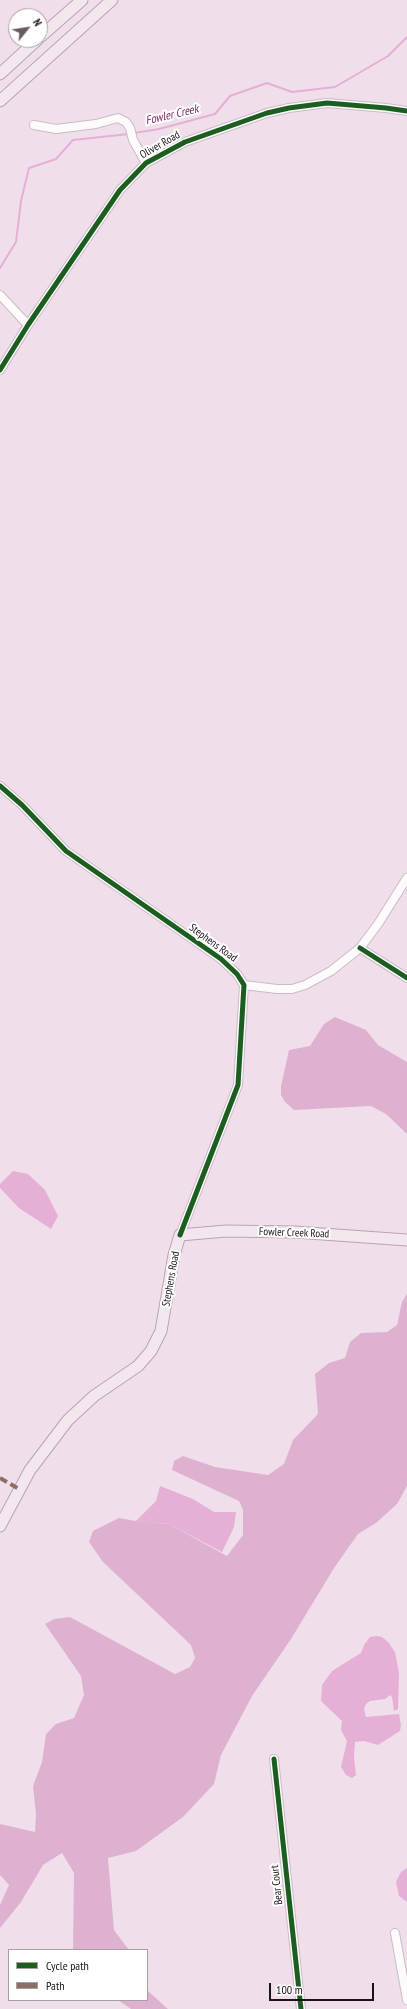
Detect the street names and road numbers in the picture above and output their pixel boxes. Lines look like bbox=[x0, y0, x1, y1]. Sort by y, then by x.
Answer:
street label: Oliver Road bbox=[138, 128, 182, 162]
street label: Stephens Road bbox=[186, 921, 240, 965]
street label: Fowler Creek Road bbox=[259, 1225, 329, 1241]
street label: Stephens Road bbox=[160, 1250, 182, 1308]
street label: Bear Court bbox=[268, 1864, 286, 1906]

